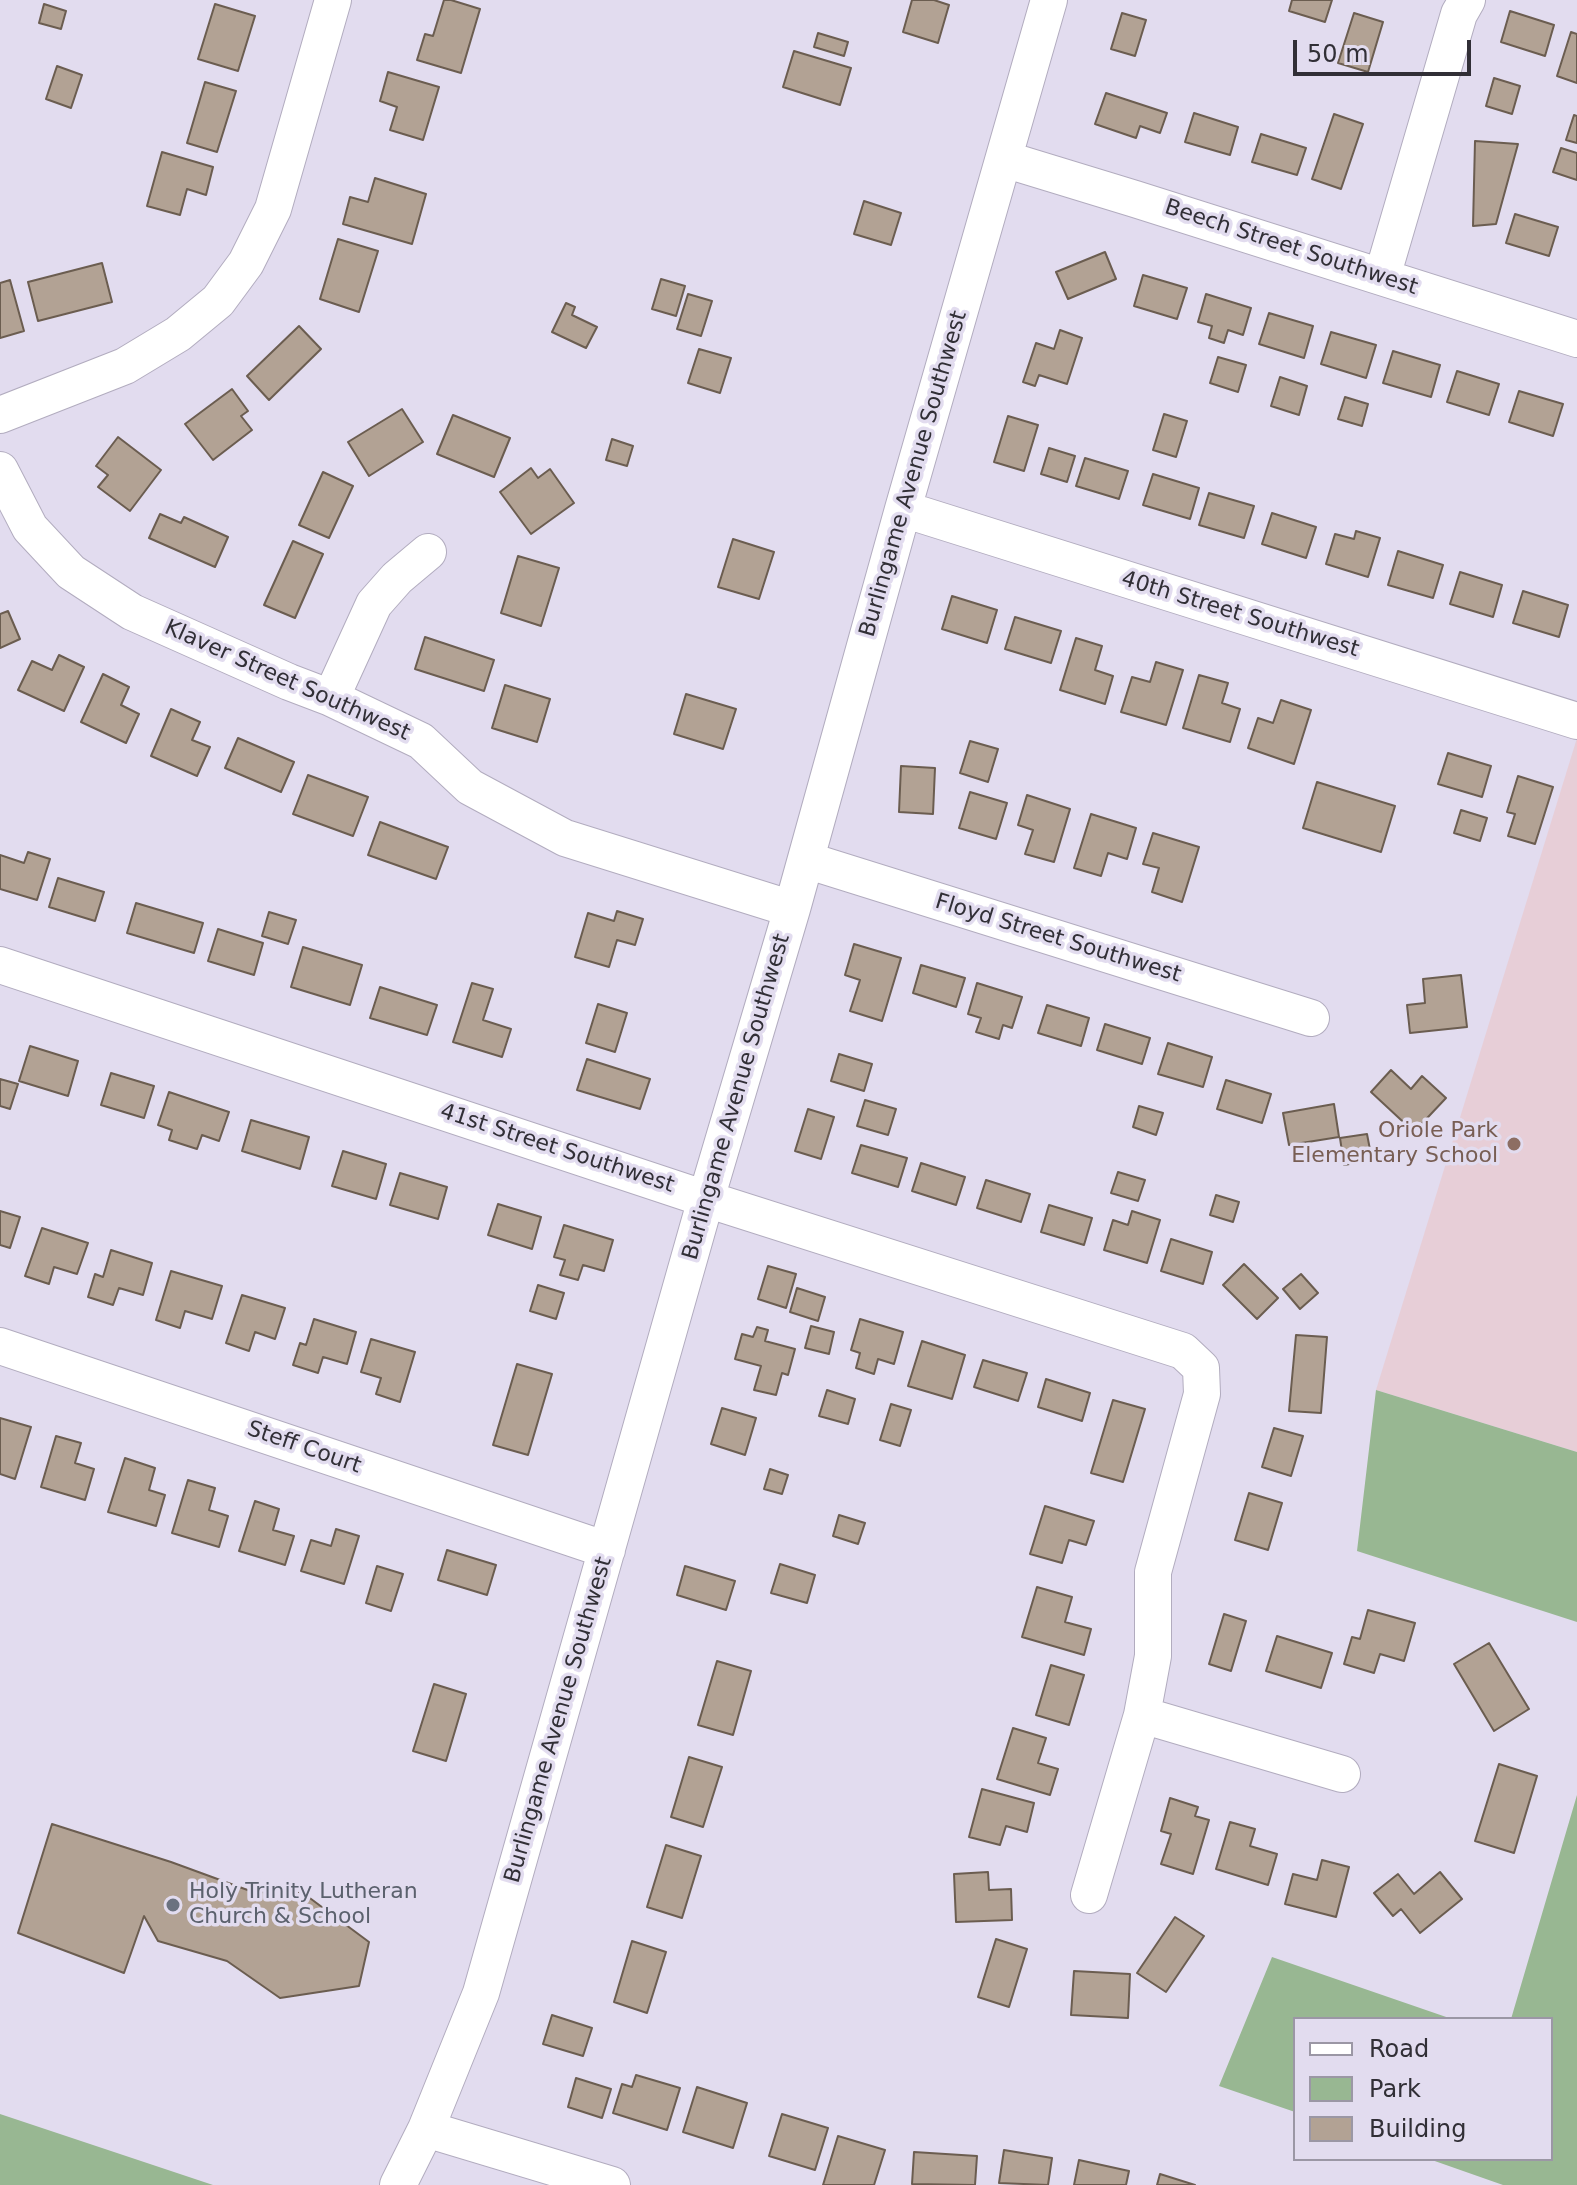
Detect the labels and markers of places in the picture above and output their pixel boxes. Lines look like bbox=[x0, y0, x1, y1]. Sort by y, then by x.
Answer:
place label: Oriole Park Elementary School bbox=[1291, 1118, 1498, 1170]
marker: Oriole Park Elementary School bbox=[1505, 1135, 1523, 1153]
place label: Holy Trinity Lutheran Church & School bbox=[189, 1879, 418, 1930]
marker: Holy Trinity Lutheran Church & School bbox=[164, 1896, 182, 1914]

